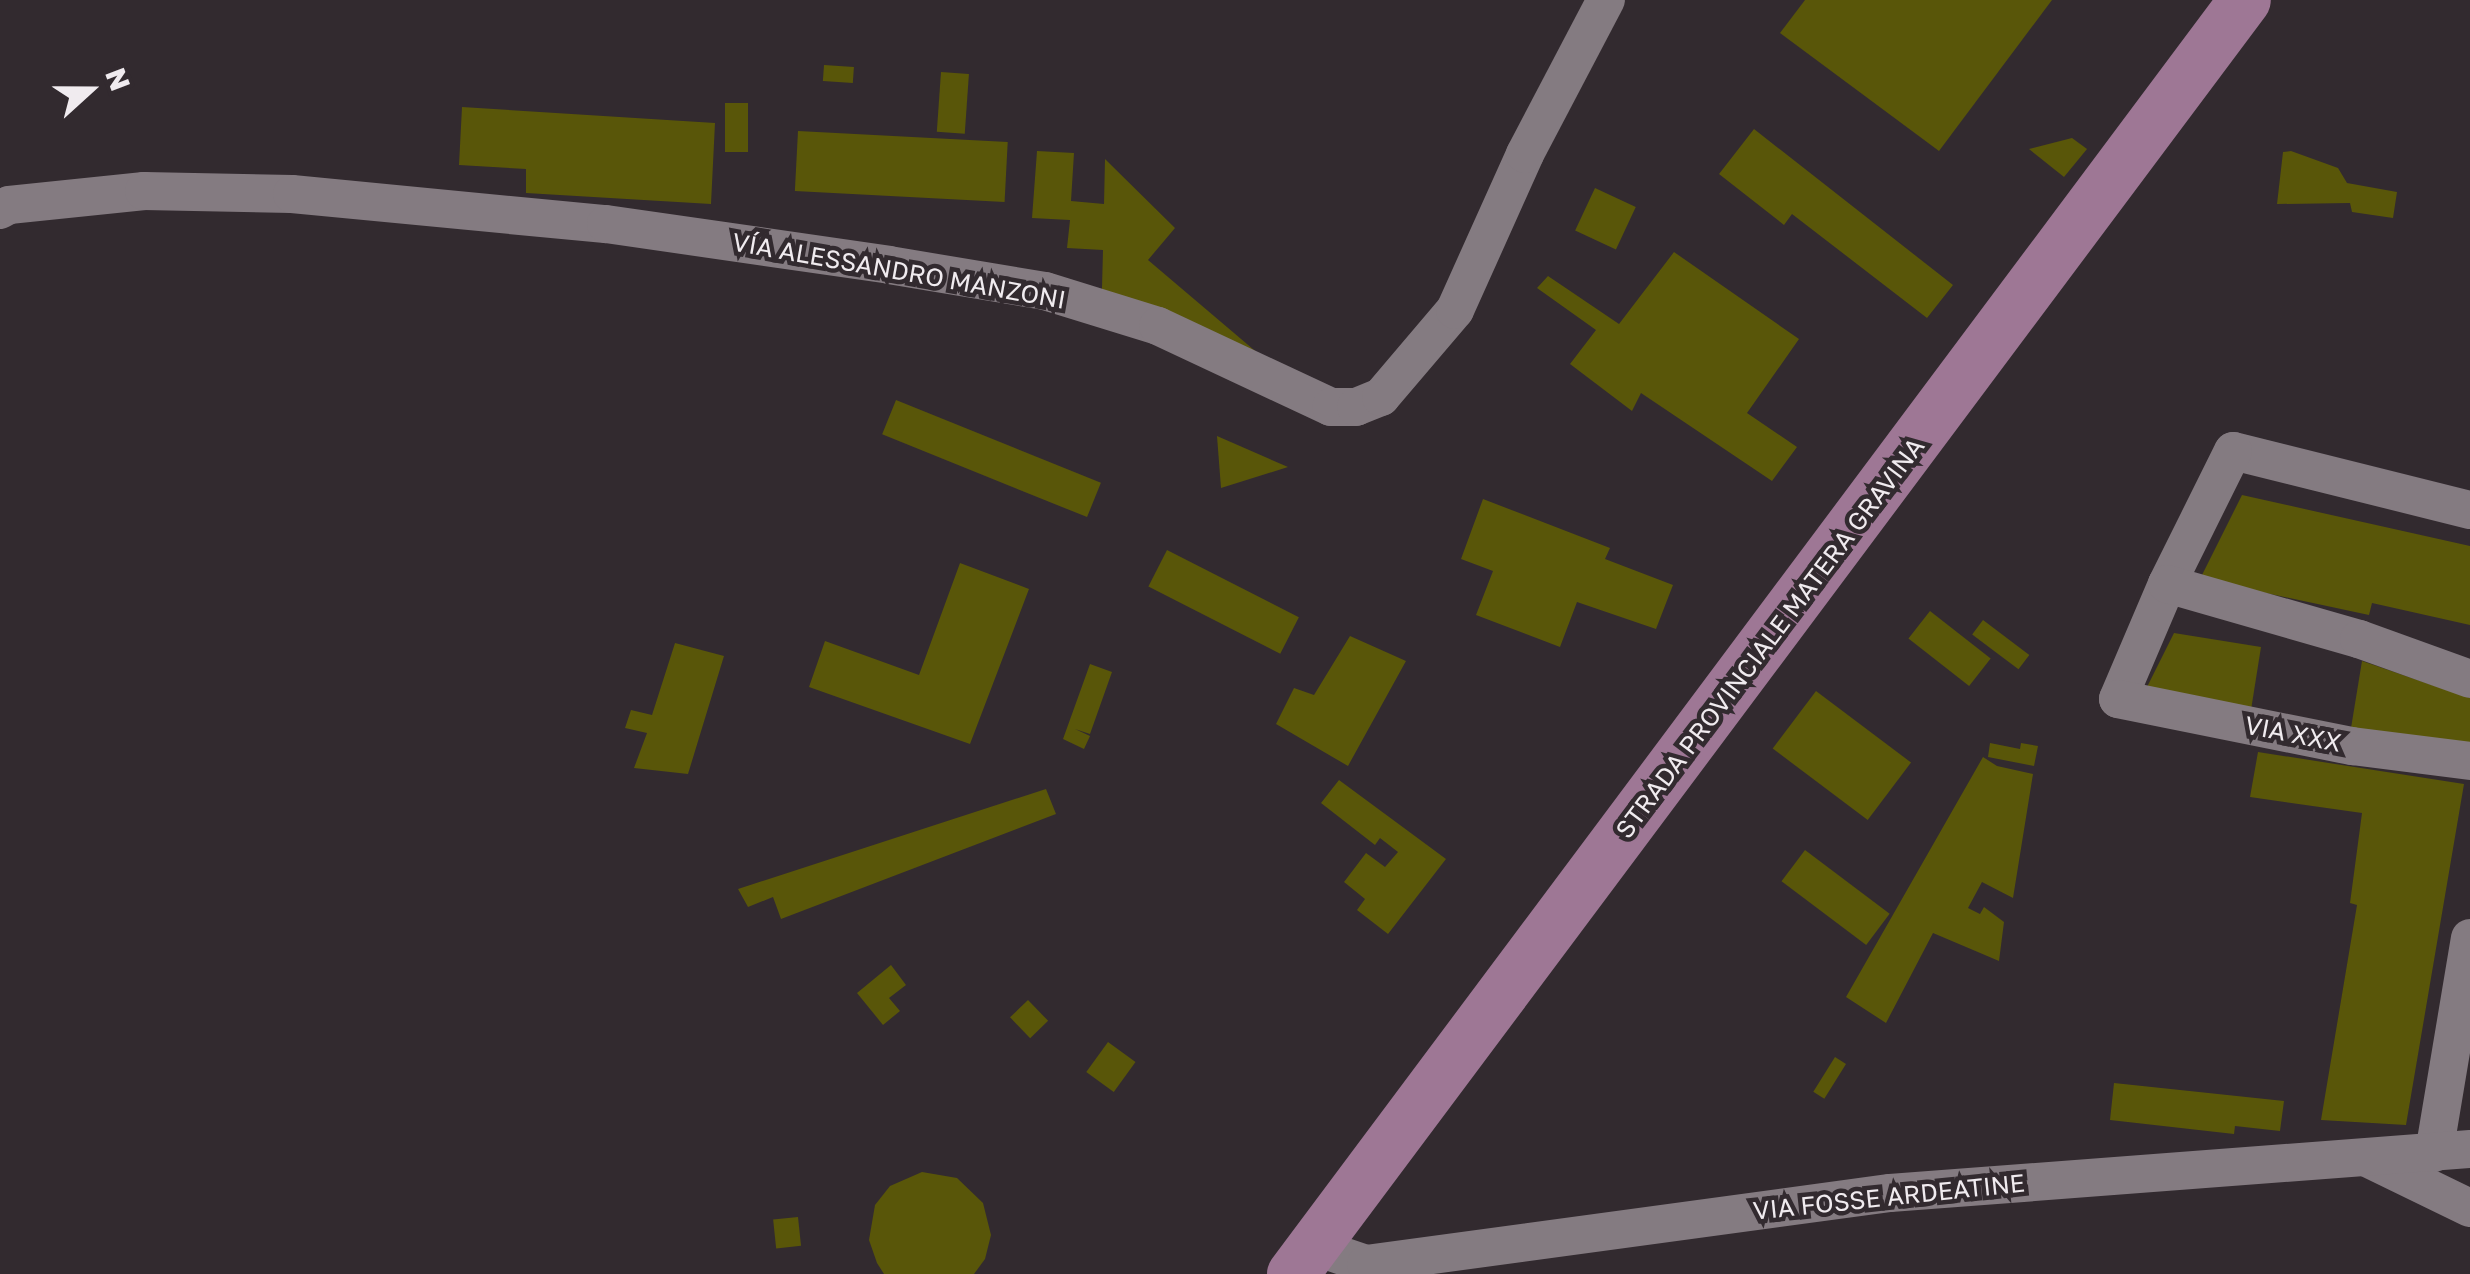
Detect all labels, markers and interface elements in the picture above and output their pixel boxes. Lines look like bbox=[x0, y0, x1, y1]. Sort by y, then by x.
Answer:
north arrow bbox=[40, 40, 140, 140]
text: N bbox=[99, 63, 138, 95]
street label: VÍA ALESSANDRO MANZONI bbox=[730, 227, 1068, 315]
street label: STRADA PROVINCIALE MATERA GRAVINA bbox=[1609, 432, 1931, 844]
street label: VIA XXX bbox=[2242, 710, 2344, 758]
street label: VIA FOSSE ARDEATINE bbox=[1752, 1168, 2026, 1226]

